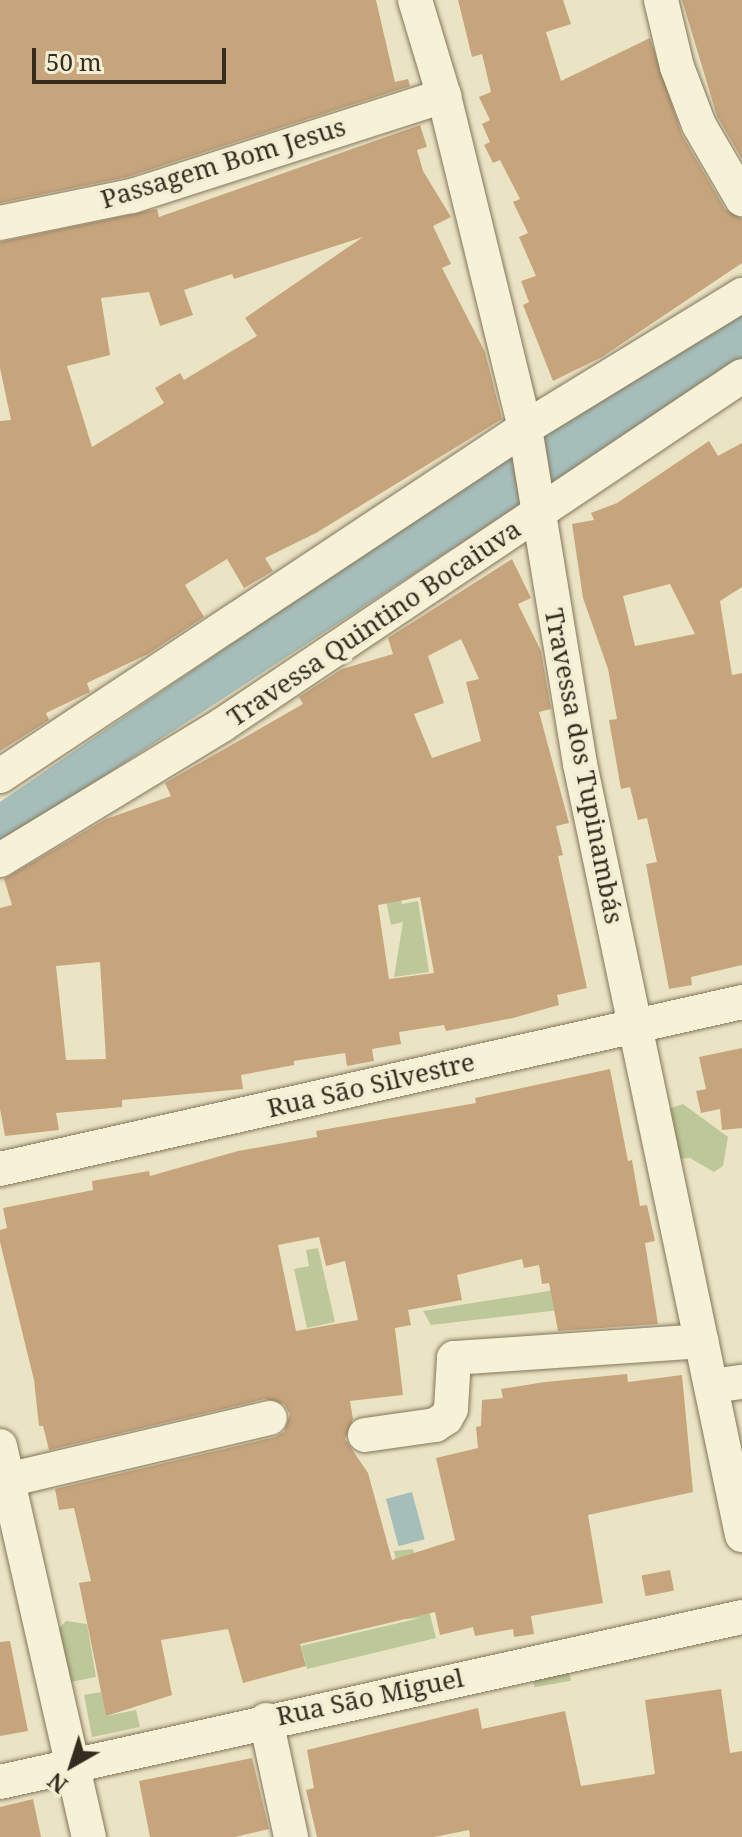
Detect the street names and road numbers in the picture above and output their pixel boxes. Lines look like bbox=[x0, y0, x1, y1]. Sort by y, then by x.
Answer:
street label: Passagem Bom Jesus bbox=[97, 111, 349, 215]
street label: Travessa Quintino Bocaiuva bbox=[221, 513, 527, 733]
street label: Travessa dos Tupinambás bbox=[538, 606, 630, 926]
street label: Rua São Silvestre bbox=[264, 1046, 478, 1124]
street label: Rua São Miguel bbox=[273, 1662, 467, 1732]

